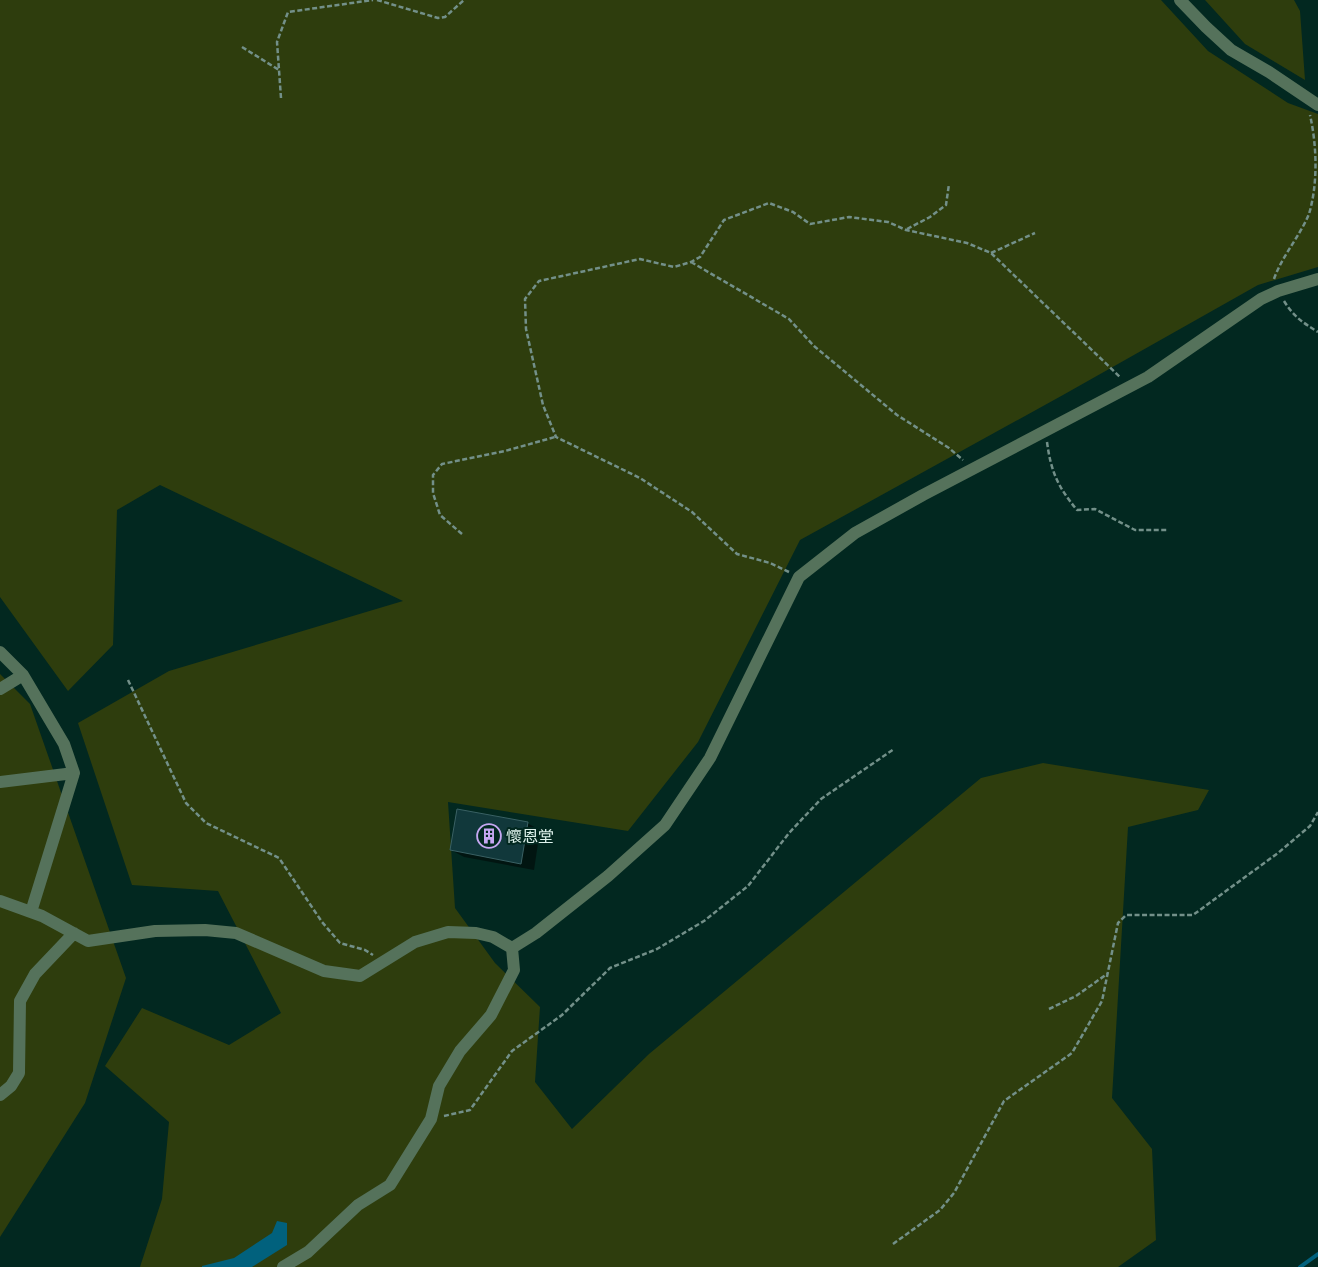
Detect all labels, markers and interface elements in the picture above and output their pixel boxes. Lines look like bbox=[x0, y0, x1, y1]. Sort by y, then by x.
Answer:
building icon: 懷恩堂 bbox=[476, 823, 502, 849]
place label: 懷恩堂 bbox=[506, 827, 554, 846]

